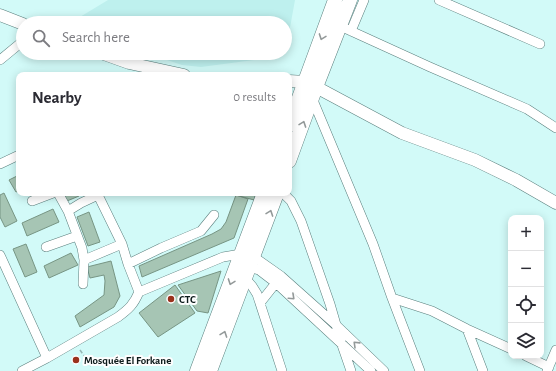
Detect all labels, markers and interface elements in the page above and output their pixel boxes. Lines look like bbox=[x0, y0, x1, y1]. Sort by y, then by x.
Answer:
search box bbox=[16, 16, 292, 60]
icon: search bbox=[30, 27, 52, 49]
text: Search here bbox=[62, 30, 130, 45]
one-way arrow bbox=[318, 33, 326, 40]
text: Nearby bbox=[32, 89, 82, 106]
text: 0 results bbox=[233, 91, 276, 104]
one-way arrow bbox=[298, 121, 306, 128]
one-way arrow bbox=[265, 209, 273, 216]
map controls bbox=[508, 215, 544, 359]
button: + bbox=[508, 215, 544, 251]
button: − bbox=[508, 251, 544, 287]
one-way arrow bbox=[227, 279, 235, 286]
button: locate bbox=[508, 287, 544, 323]
one-way arrow bbox=[287, 292, 295, 300]
marker: CTC bbox=[166, 294, 176, 304]
place label: CTC bbox=[179, 294, 196, 305]
button: layers bbox=[508, 323, 544, 359]
one-way arrow bbox=[219, 331, 227, 338]
one-way arrow bbox=[353, 341, 361, 349]
marker: Mosquée El Forkane bbox=[71, 355, 81, 365]
place label: Mosquée El Forkane bbox=[84, 355, 171, 366]

